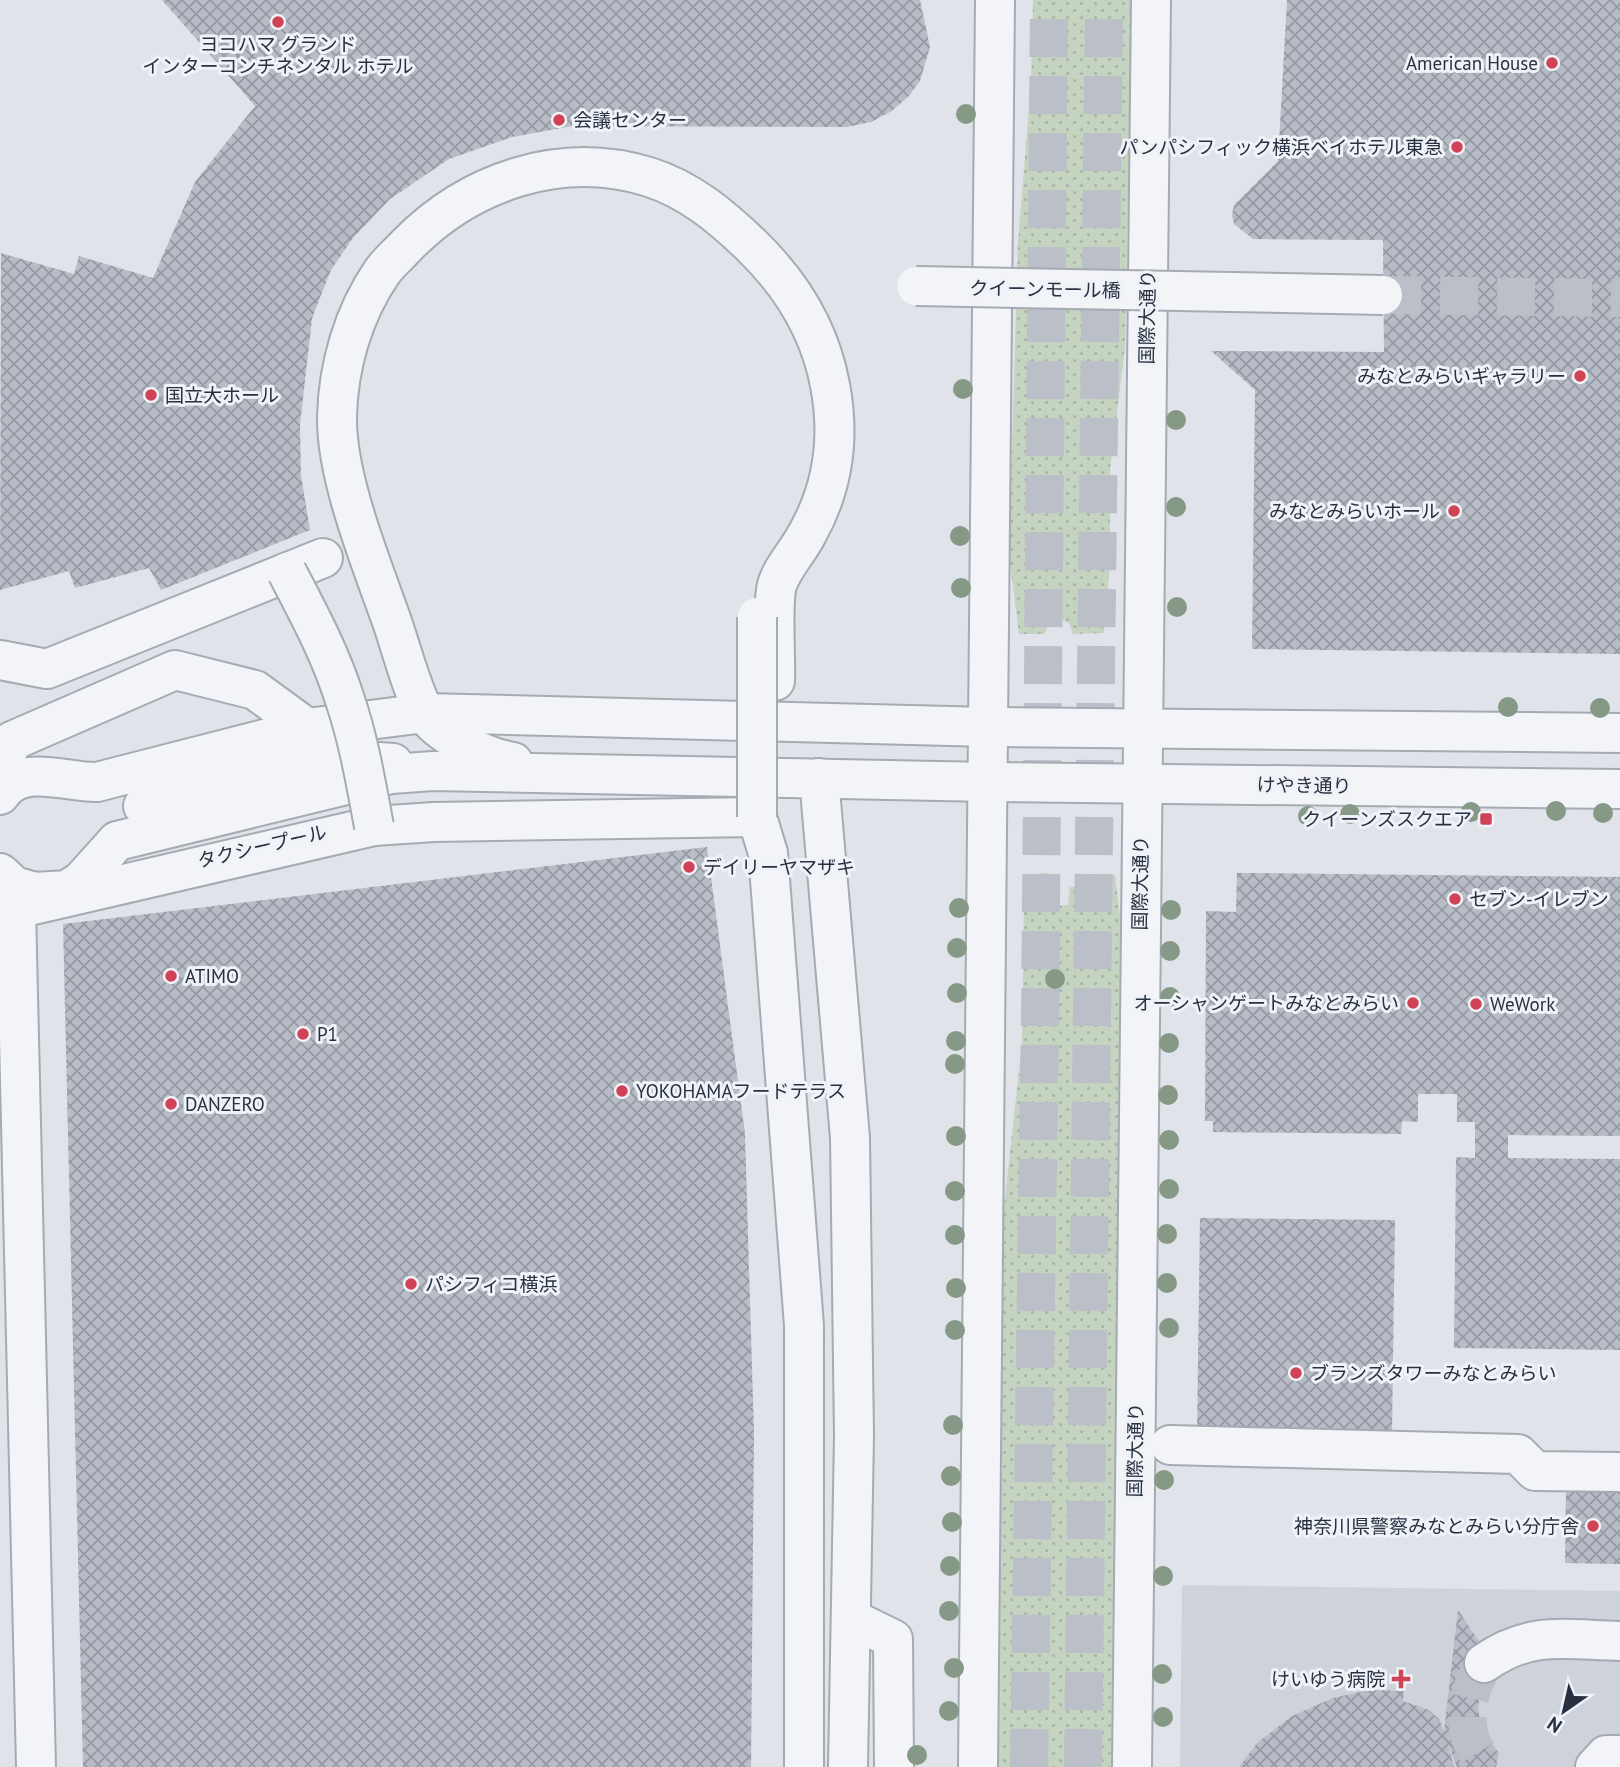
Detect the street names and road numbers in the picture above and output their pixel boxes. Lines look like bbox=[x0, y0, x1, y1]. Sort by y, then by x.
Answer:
street label: 国際大通り bbox=[1134, 269, 1160, 365]
street label: クイーンモール橋 bbox=[969, 276, 1121, 302]
street label: けやき通り bbox=[1256, 772, 1352, 798]
street label: タクシープール bbox=[195, 819, 329, 873]
street label: 国際大通り bbox=[1127, 835, 1153, 931]
street label: 国際大通り bbox=[1122, 1402, 1148, 1498]

